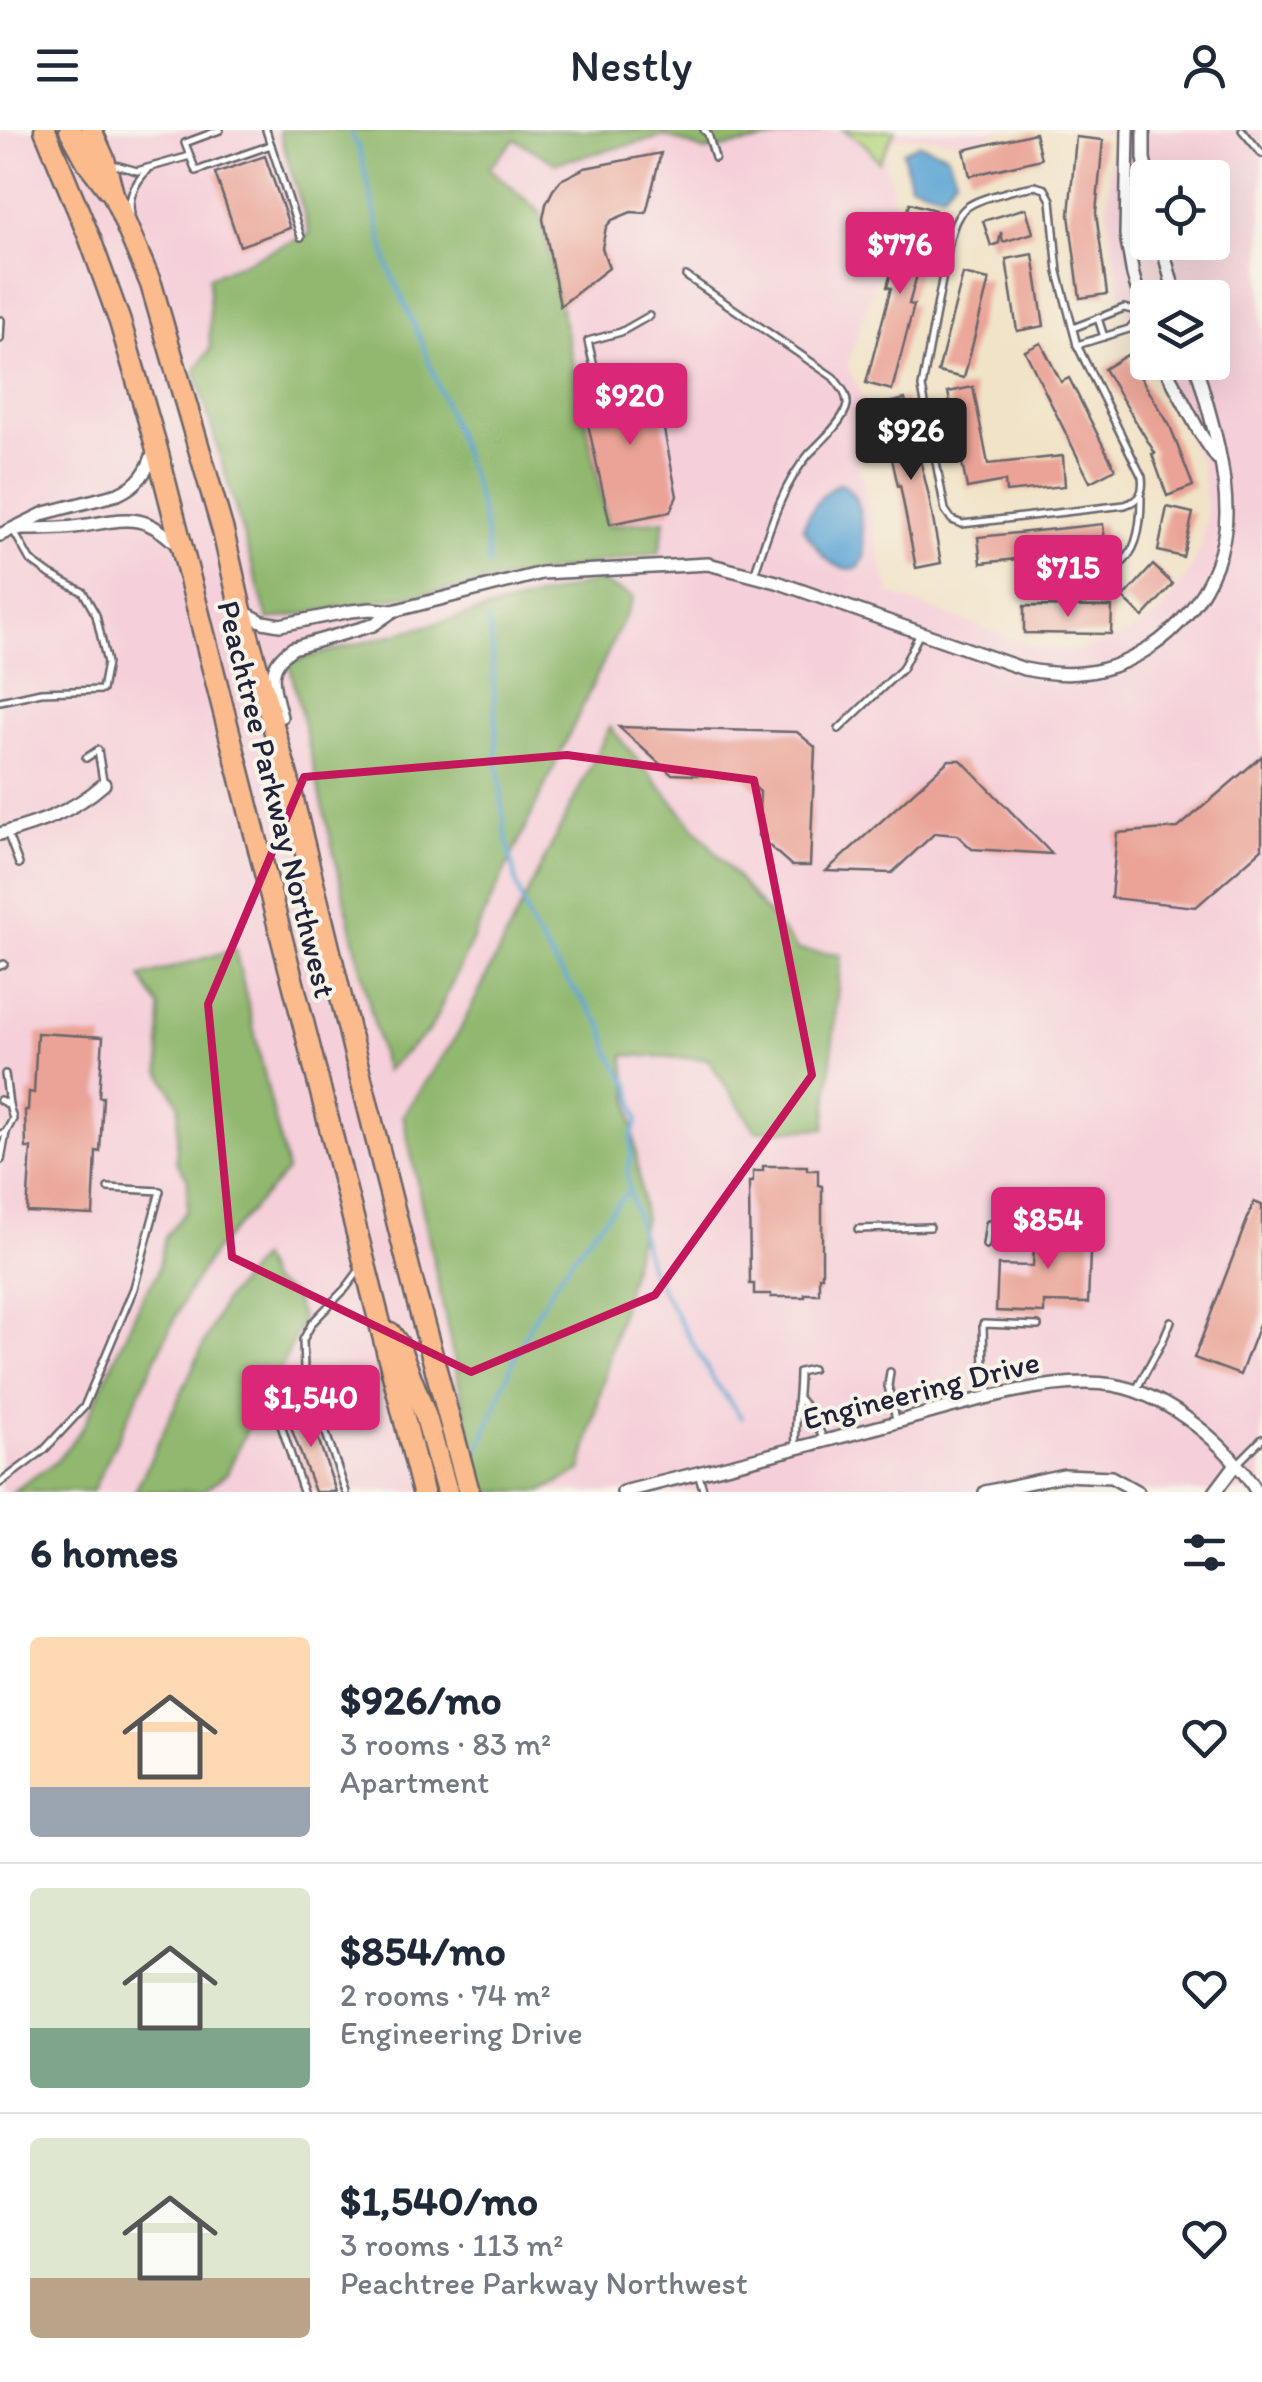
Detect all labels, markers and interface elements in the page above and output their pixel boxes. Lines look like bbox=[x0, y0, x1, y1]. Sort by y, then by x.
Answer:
icon: menu bbox=[30, 38, 85, 93]
text: Nestly bbox=[570, 38, 692, 92]
icon: person bbox=[1177, 38, 1232, 93]
map controls bbox=[1130, 160, 1230, 380]
button: locate bbox=[1130, 160, 1230, 260]
pin: $776 bbox=[841, 212, 959, 297]
text: $776 bbox=[868, 225, 932, 263]
button: layers bbox=[1130, 280, 1230, 380]
pin: $920 bbox=[571, 363, 689, 448]
text: $920 bbox=[595, 376, 665, 414]
pin: $926 bbox=[852, 398, 970, 483]
text: $926 bbox=[878, 411, 944, 449]
pin: $715 bbox=[1009, 535, 1127, 620]
text: $715 bbox=[1036, 548, 1100, 586]
street label: Peachtree Parkway Northwest bbox=[209, 597, 345, 1001]
pin: $854 bbox=[989, 1187, 1107, 1272]
text: $854 bbox=[1013, 1200, 1083, 1238]
street label: Engineering Drive bbox=[799, 1342, 1043, 1438]
pin: $1,540 bbox=[230, 1365, 392, 1450]
text: $1,540 bbox=[264, 1378, 358, 1416]
icon: filters bbox=[1177, 1525, 1232, 1580]
text: 6 homes bbox=[30, 1527, 178, 1578]
text: $926/mo bbox=[340, 1674, 502, 1725]
icon: home bbox=[110, 1677, 230, 1797]
icon: heart bbox=[1177, 1710, 1232, 1765]
text: 3 rooms · 83 m² bbox=[340, 1725, 551, 1763]
text: Apartment bbox=[340, 1763, 489, 1801]
text: $854/mo bbox=[340, 1925, 506, 1976]
icon: home bbox=[110, 1928, 230, 2048]
icon: heart bbox=[1177, 1961, 1232, 2016]
text: 2 rooms · 74 m² bbox=[340, 1976, 551, 2014]
text: Engineering Drive bbox=[340, 2014, 583, 2052]
text: $1,540/mo bbox=[340, 2175, 538, 2226]
icon: home bbox=[110, 2178, 230, 2298]
icon: heart bbox=[1177, 2211, 1232, 2266]
text: 3 rooms · 113 m² bbox=[340, 2226, 563, 2264]
text: Peachtree Parkway Northwest bbox=[340, 2264, 748, 2302]

